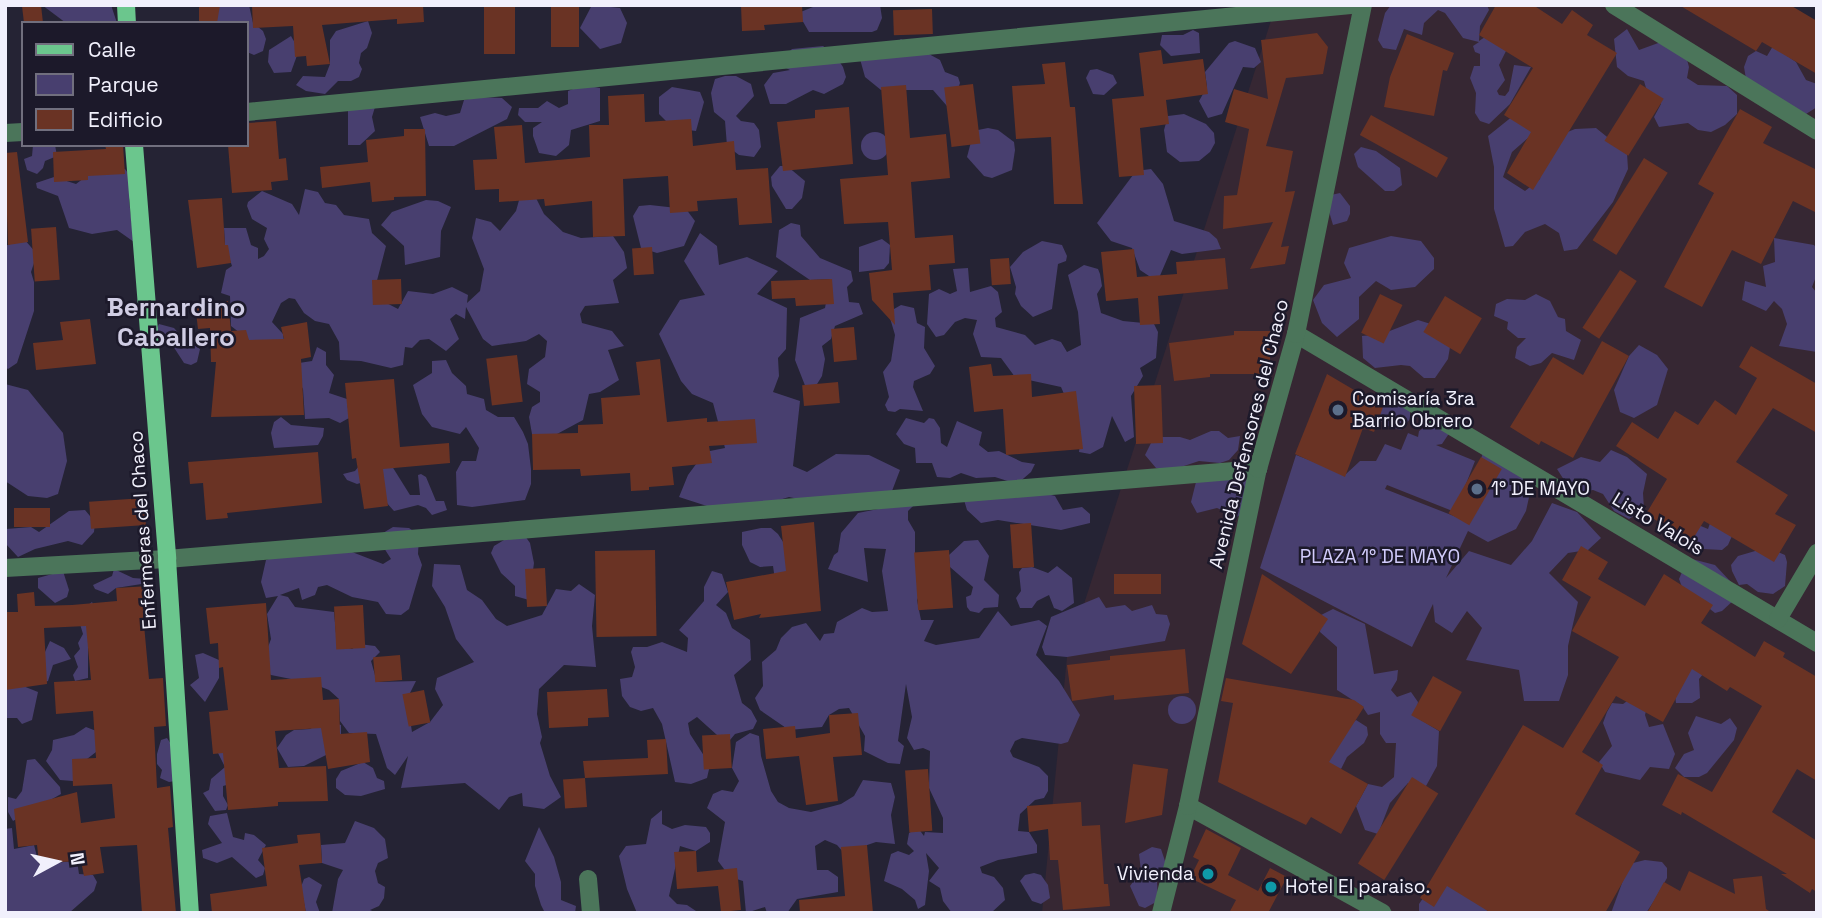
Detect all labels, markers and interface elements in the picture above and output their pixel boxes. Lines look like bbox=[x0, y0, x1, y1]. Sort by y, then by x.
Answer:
legend bbox=[21, 21, 248, 147]
text: Calle bbox=[88, 36, 136, 63]
text: Parque bbox=[88, 71, 159, 98]
text: Edificio bbox=[88, 106, 163, 133]
district label: Bernardino Caballero bbox=[107, 292, 245, 354]
street label: Avenida Defensores del Chaco bbox=[1204, 297, 1294, 571]
place label: Comisaría 3ra Barrio Obrero bbox=[1352, 388, 1475, 432]
marker: Comisaría 3ra Barrio Obrero bbox=[1330, 402, 1346, 418]
street label: Enfermeras del Chaco bbox=[125, 430, 161, 630]
place label: 1° DE MAYO bbox=[1491, 478, 1590, 500]
marker: 1° DE MAYO bbox=[1469, 481, 1485, 497]
street label: Listo Valois bbox=[1608, 488, 1708, 560]
park label: PLAZA 1° DE MAYO bbox=[1300, 546, 1460, 568]
north arrow bbox=[21, 827, 91, 897]
text: N bbox=[64, 851, 91, 867]
place label: Vivienda bbox=[1117, 863, 1194, 885]
marker: Vivienda bbox=[1200, 866, 1216, 882]
place label: Hotel El paraiso. bbox=[1285, 876, 1430, 898]
marker: Hotel El paraiso. bbox=[1263, 879, 1279, 895]

